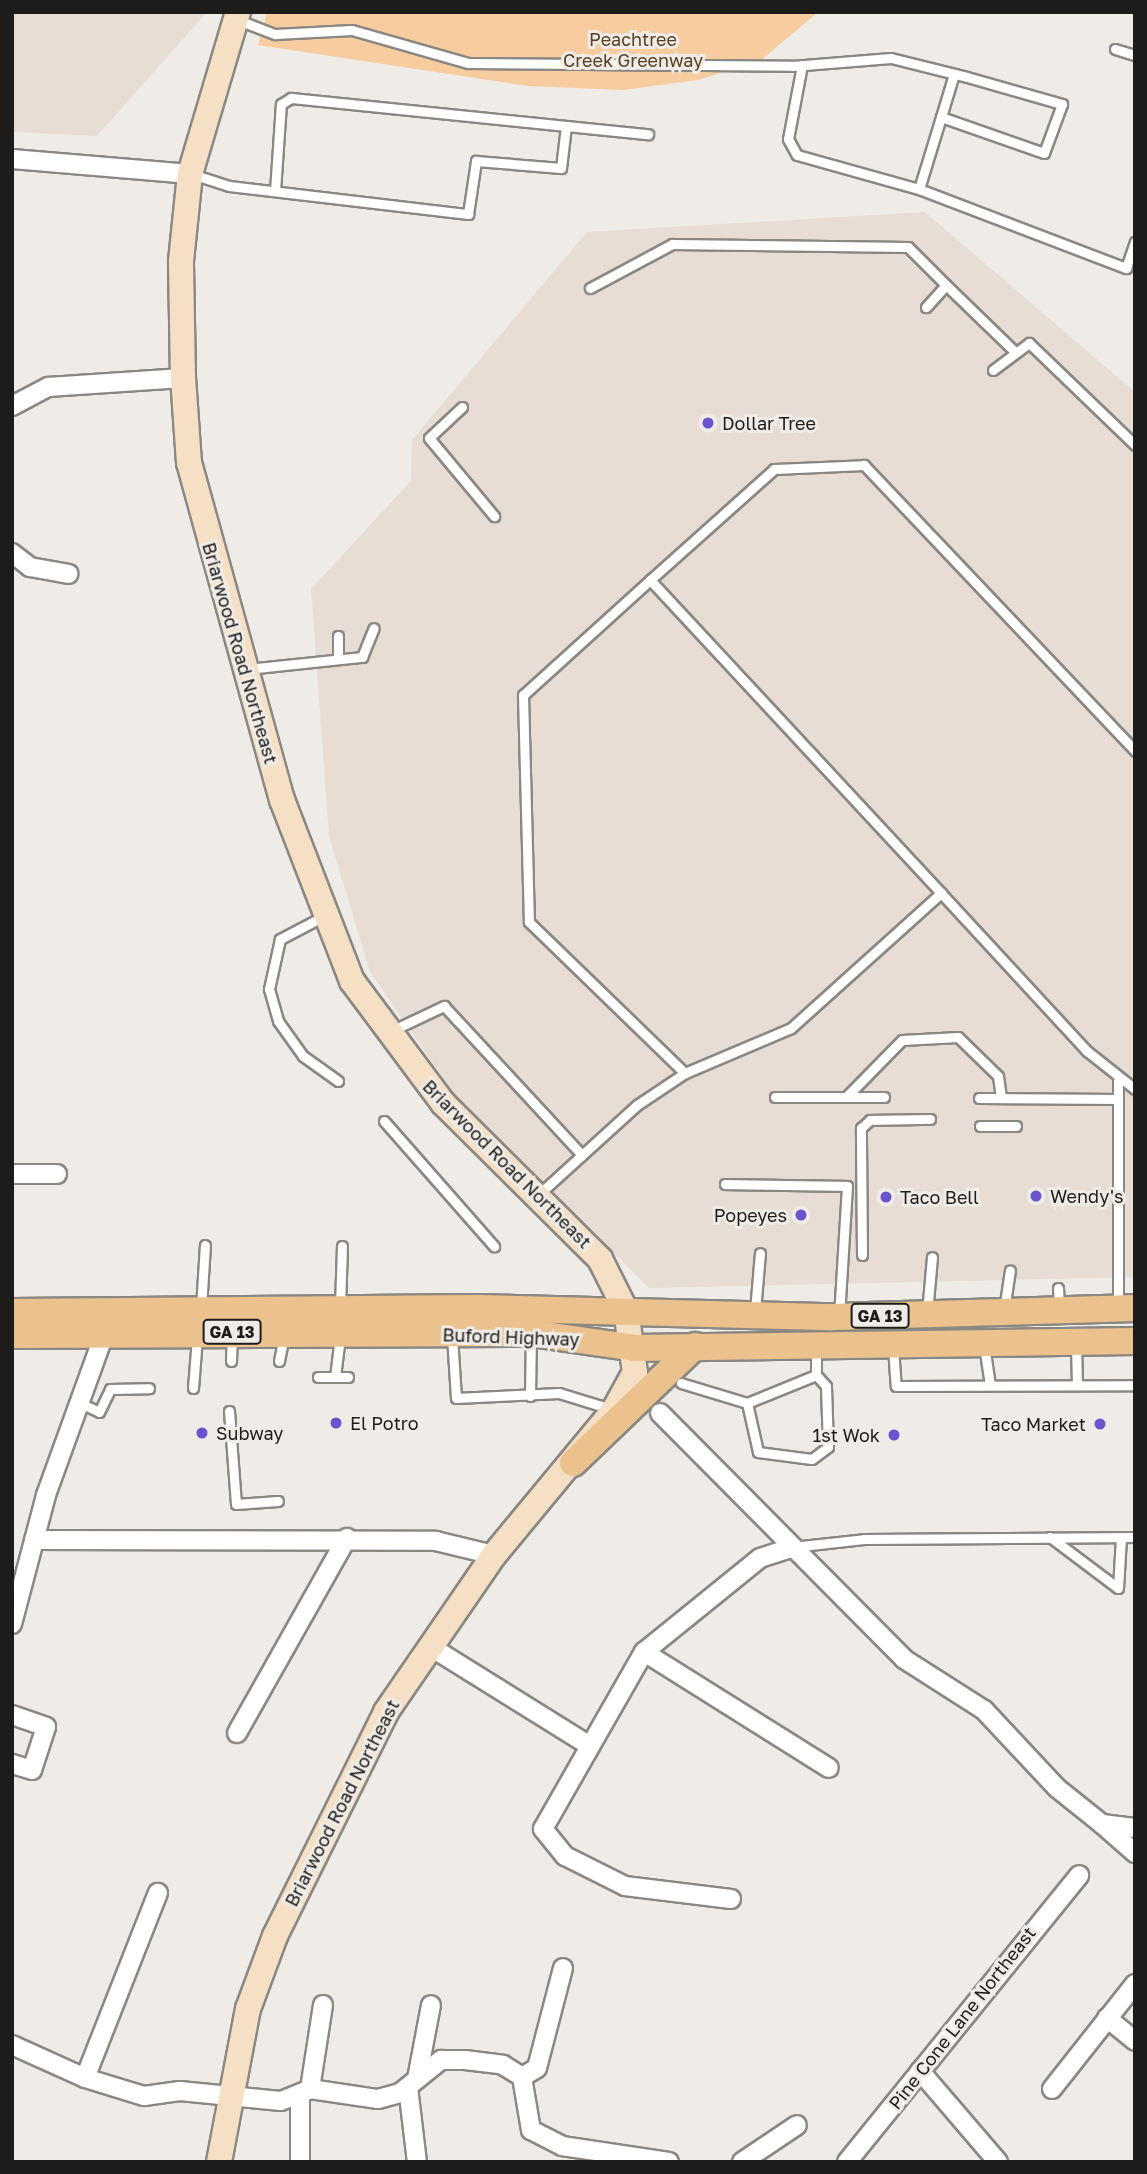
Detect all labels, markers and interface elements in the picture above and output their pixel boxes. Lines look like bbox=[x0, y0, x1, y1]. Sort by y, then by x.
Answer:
park label: Peachtree Creek Greenway bbox=[563, 29, 703, 72]
place label: Dollar Tree bbox=[722, 412, 816, 434]
marker: Dollar Tree bbox=[700, 415, 716, 431]
street label: Briarwood Road Northeast bbox=[198, 540, 282, 766]
street label: Briarwood Road Northeast bbox=[418, 1075, 596, 1253]
place label: Wendy's bbox=[1050, 1185, 1123, 1207]
place label: Taco Bell bbox=[900, 1186, 979, 1208]
marker: Wendy's bbox=[1028, 1188, 1044, 1204]
marker: Taco Bell bbox=[878, 1189, 894, 1205]
place label: Popeyes bbox=[714, 1204, 787, 1226]
marker: Popeyes bbox=[793, 1207, 809, 1223]
road number: GA 13 bbox=[850, 1304, 910, 1328]
road number: GA 13 bbox=[202, 1320, 262, 1344]
street label: Buford Highway bbox=[442, 1324, 580, 1350]
place label: El Potro bbox=[350, 1412, 418, 1434]
place label: Taco Market bbox=[981, 1413, 1086, 1435]
marker: El Potro bbox=[328, 1415, 344, 1431]
marker: Taco Market bbox=[1092, 1416, 1108, 1432]
place label: Subway bbox=[216, 1422, 283, 1444]
place label: 1st Wok bbox=[813, 1424, 880, 1446]
marker: Subway bbox=[194, 1425, 210, 1441]
marker: 1st Wok bbox=[886, 1427, 902, 1443]
street label: Briarwood Road Northeast bbox=[280, 1696, 404, 1910]
street label: Pine Cone Lane Northeast bbox=[884, 1922, 1040, 2114]

